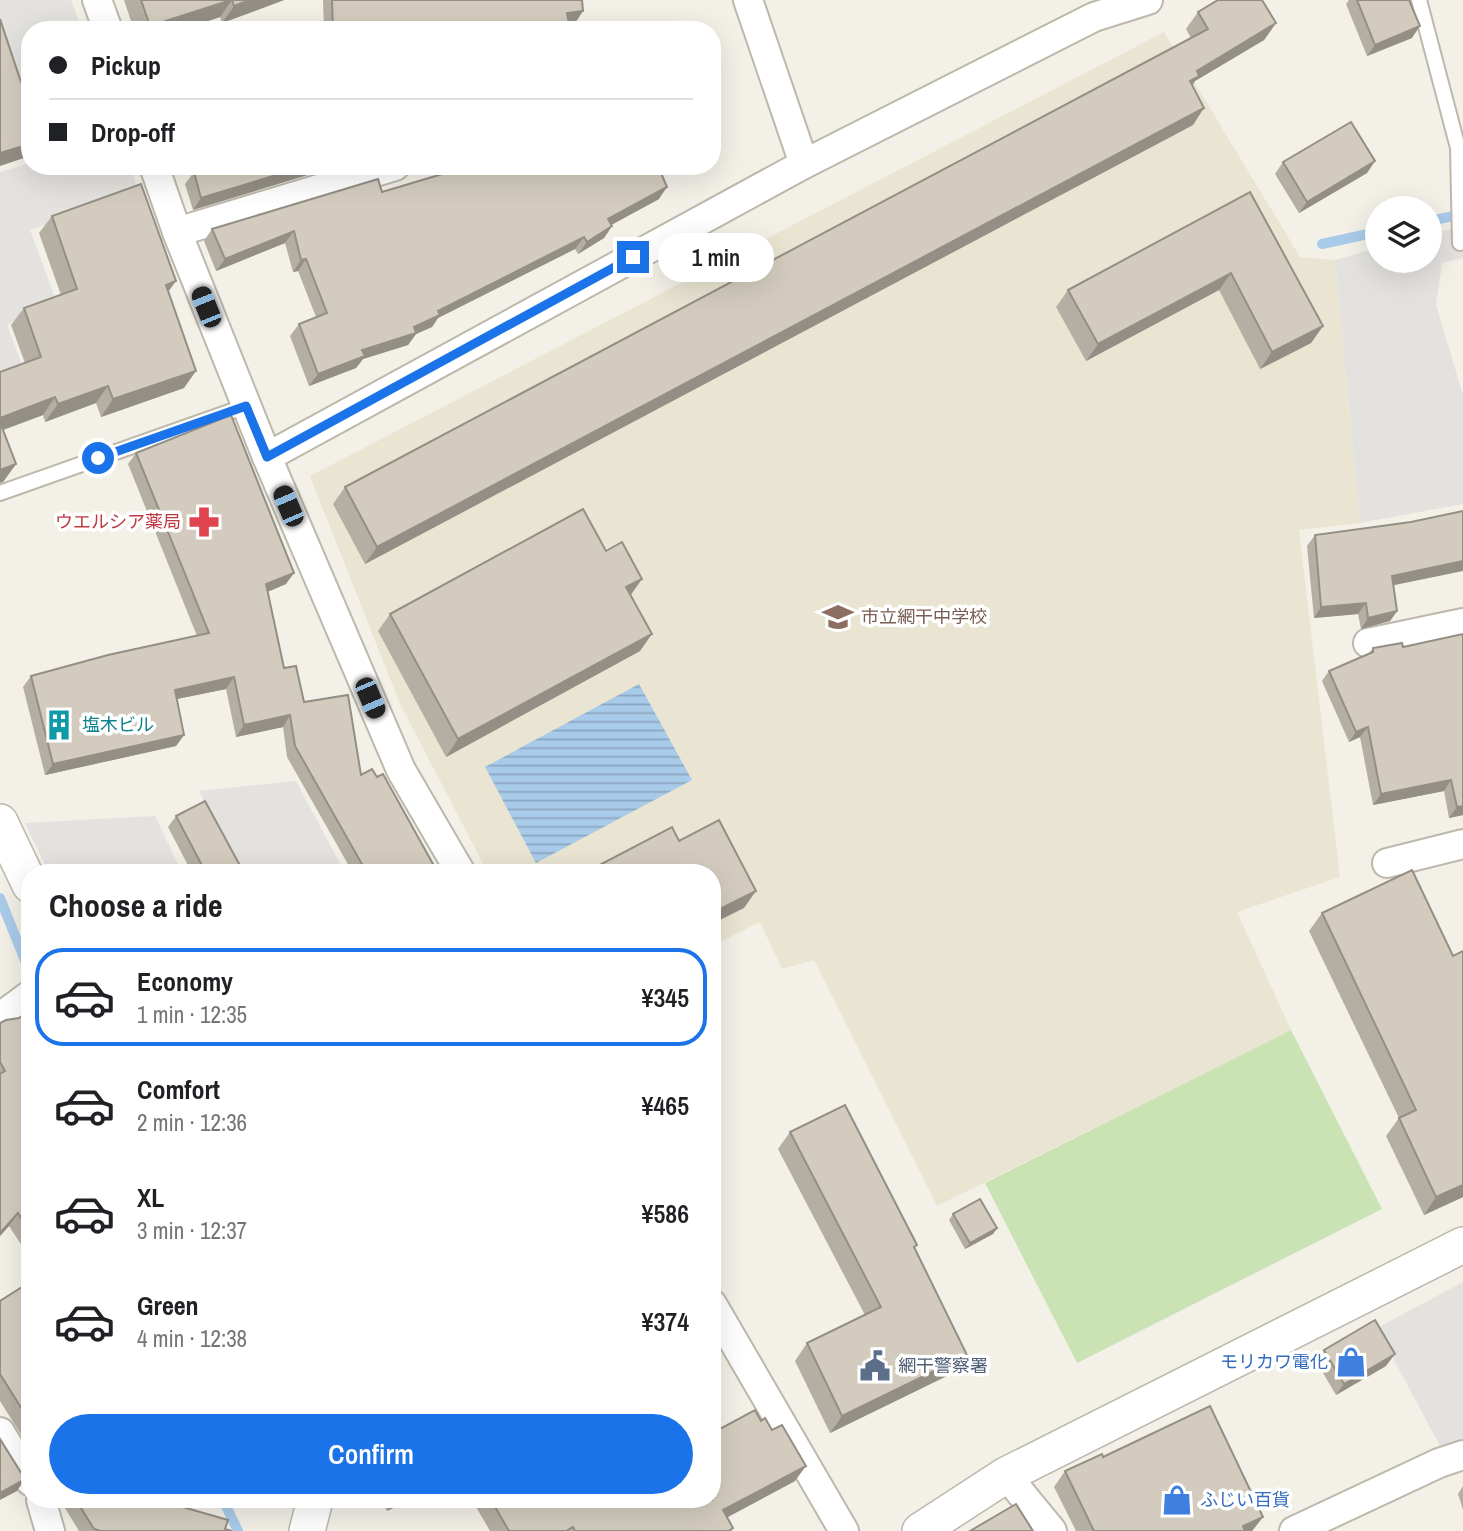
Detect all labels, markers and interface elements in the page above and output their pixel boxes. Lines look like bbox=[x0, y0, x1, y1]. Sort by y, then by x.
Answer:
text: Pickup bbox=[91, 48, 161, 83]
text: Drop-off bbox=[91, 115, 175, 150]
map controls bbox=[1365, 196, 1442, 273]
button: layers bbox=[1365, 196, 1442, 273]
callout: 1 min bbox=[658, 232, 773, 282]
route end bbox=[617, 241, 649, 273]
text: 1 min bbox=[692, 242, 740, 273]
car bbox=[189, 284, 224, 330]
route start bbox=[82, 442, 114, 474]
car bbox=[271, 483, 306, 529]
pharmacy icon: ウエルシア薬局 bbox=[187, 505, 221, 539]
place label: ウエルシア薬局 bbox=[55, 509, 181, 534]
school or university icon: 市立網干中学校 bbox=[821, 600, 855, 634]
place label: 市立網干中学校 bbox=[861, 604, 987, 629]
car bbox=[353, 675, 388, 721]
building icon: 塩木ビル bbox=[42, 708, 76, 742]
place label: 塩木ビル bbox=[82, 712, 154, 737]
text: Choose a ride bbox=[49, 884, 223, 927]
text: Economy bbox=[137, 964, 233, 999]
icon: car bbox=[53, 966, 116, 1029]
text: ¥345 bbox=[642, 980, 689, 1015]
text: 1 min · 12:35 bbox=[137, 999, 247, 1030]
text: Comfort bbox=[137, 1072, 220, 1107]
icon: car bbox=[53, 1074, 116, 1137]
text: ¥465 bbox=[642, 1088, 689, 1123]
text: 2 min · 12:36 bbox=[137, 1107, 247, 1138]
text: XL bbox=[137, 1180, 164, 1215]
icon: car bbox=[53, 1182, 116, 1245]
text: ¥586 bbox=[642, 1196, 689, 1231]
text: 3 min · 12:37 bbox=[137, 1215, 247, 1246]
text: Green bbox=[137, 1288, 199, 1323]
icon: car bbox=[53, 1290, 116, 1353]
text: ¥374 bbox=[642, 1304, 689, 1339]
text: 4 min · 12:38 bbox=[137, 1323, 247, 1354]
shop icon: モリカワ電化 bbox=[1334, 1345, 1368, 1379]
public building icon: 網干警察署 bbox=[858, 1349, 892, 1383]
place label: モリカワ電化 bbox=[1220, 1349, 1328, 1374]
place label: 網干警察署 bbox=[898, 1353, 988, 1378]
button: Confirm bbox=[49, 1414, 693, 1494]
shop icon: ふじい百貨 bbox=[1160, 1483, 1194, 1517]
place label: ふじい百貨 bbox=[1200, 1487, 1290, 1512]

